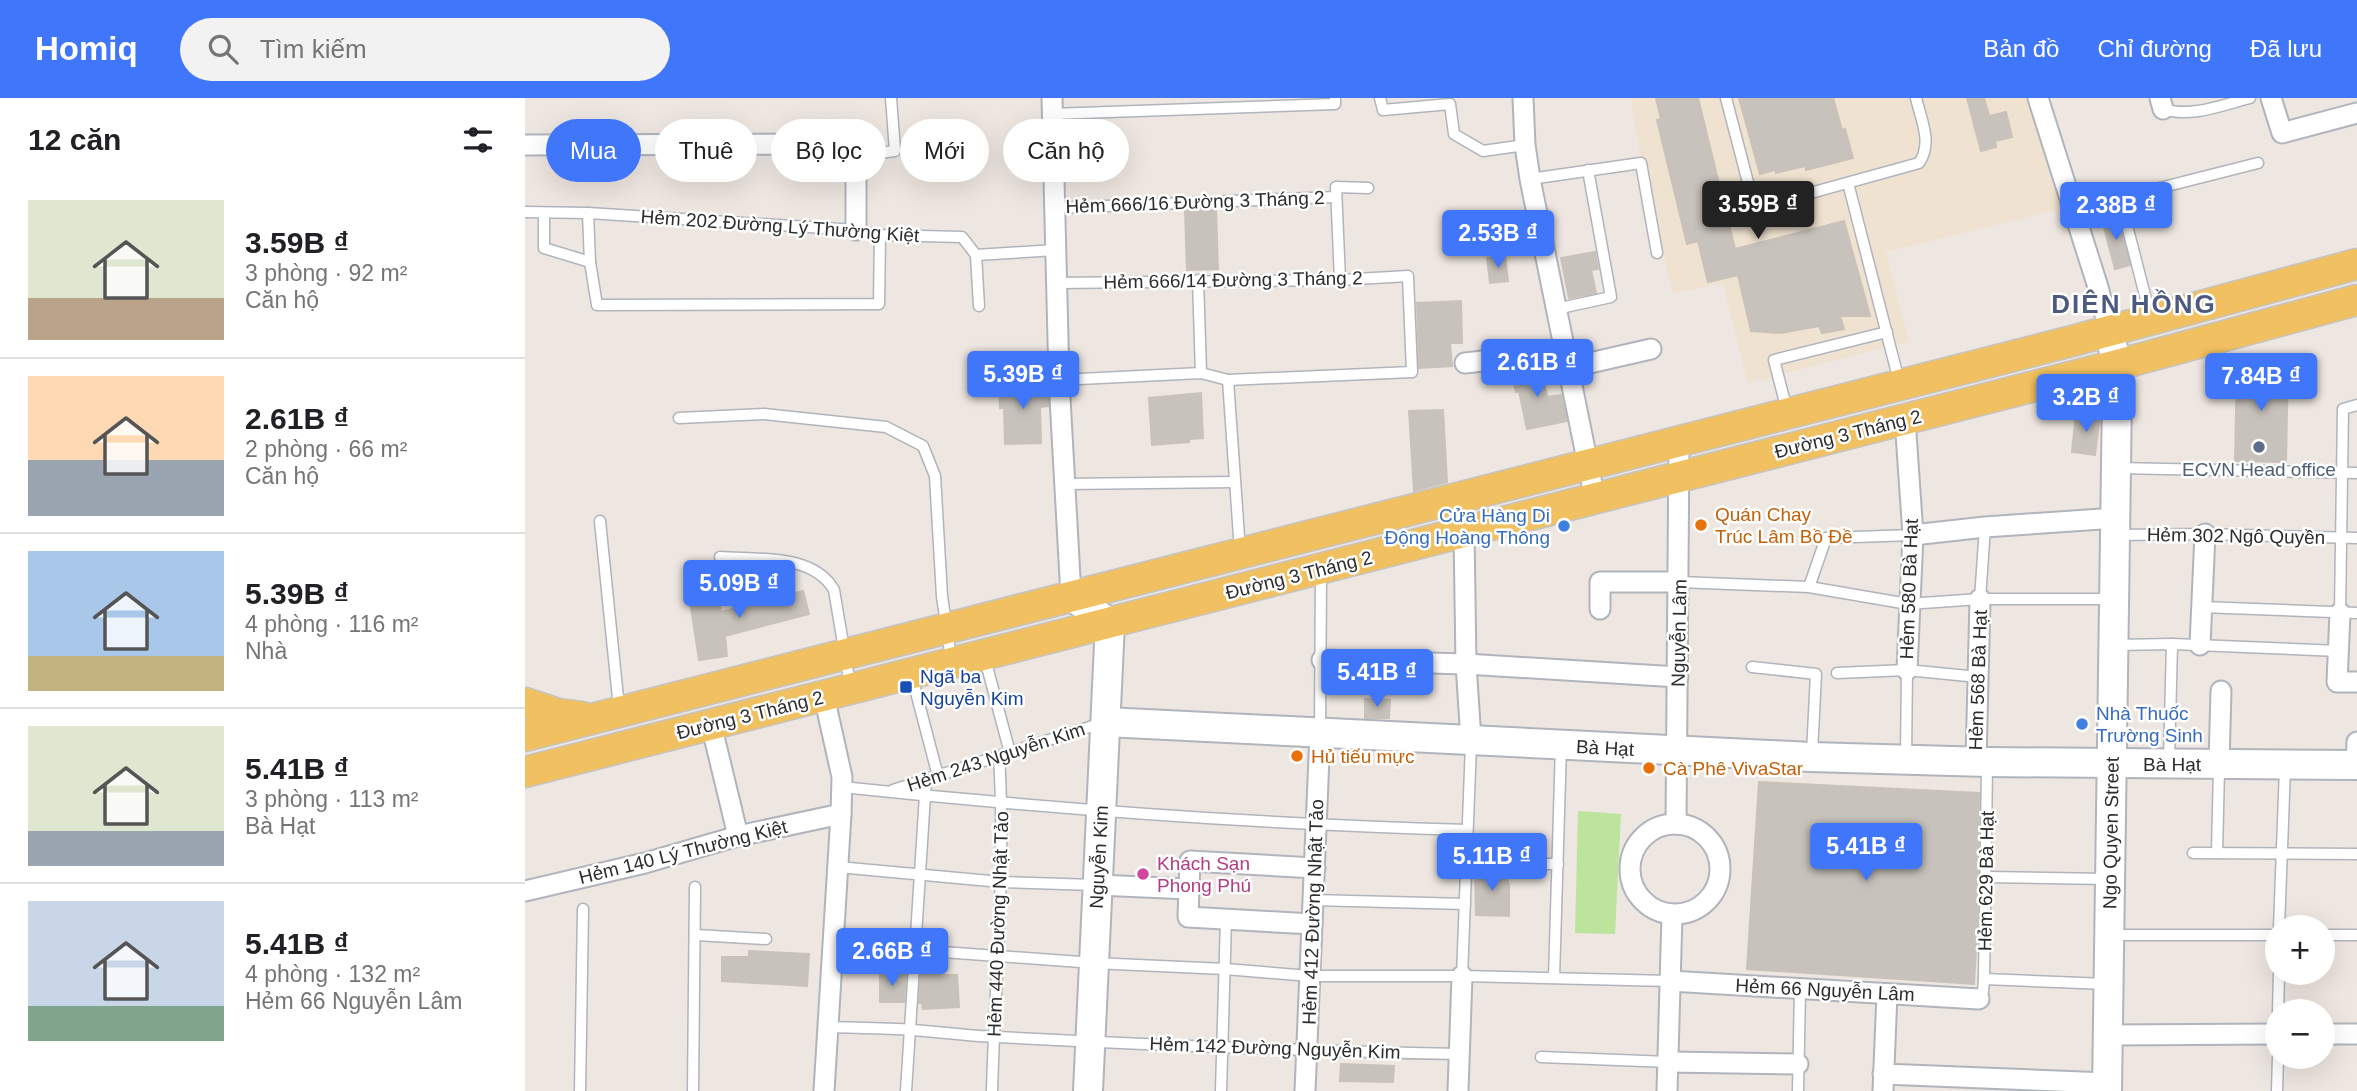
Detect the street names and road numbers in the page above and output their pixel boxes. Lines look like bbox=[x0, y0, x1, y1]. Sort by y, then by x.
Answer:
street label: Hẻm 666/16 Đường 3 Tháng 2 bbox=[1065, 187, 1325, 217]
street label: Hẻm 202 Đường Lý Thường Kiệt bbox=[640, 206, 921, 246]
street label: Hẻm 666/14 Đường 3 Tháng 2 bbox=[1103, 267, 1363, 293]
street label: Đường 3 Tháng 2 bbox=[1772, 406, 1924, 462]
street label: Hẻm 580 Bà Hạt bbox=[1896, 518, 1922, 660]
street label: Hẻm 302 Ngô Quyền bbox=[2147, 524, 2325, 548]
street label: Đường 3 Tháng 2 bbox=[1223, 547, 1375, 603]
street label: Nguyễn Lâm bbox=[1668, 579, 1690, 687]
street label: Hẻm 568 Bà Hạt bbox=[1965, 609, 1991, 751]
street label: Đường 3 Tháng 2 bbox=[674, 687, 826, 743]
street label: Hẻm 243 Nguyễn Kim bbox=[904, 718, 1088, 796]
street label: Bà Hạt bbox=[1575, 736, 1635, 760]
street label: Bà Hạt bbox=[2143, 754, 2202, 775]
street label: Ngo Quyen Street bbox=[2099, 756, 2123, 909]
street label: Hẻm 412 Đường Nhật Tảo bbox=[1299, 799, 1327, 1025]
street label: Nguyễn Kim bbox=[1086, 805, 1112, 909]
street label: Hẻm 629 Bà Hạt bbox=[1974, 810, 1998, 951]
street label: Hẻm 440 Đường Nhật Tảo bbox=[984, 811, 1012, 1037]
street label: Hẻm 140 Lý Thường Kiệt bbox=[577, 816, 790, 888]
street label: Hẻm 66 Nguyễn Lâm bbox=[1735, 975, 1915, 1005]
street label: Hẻm 142 Đường Nguyễn Kim bbox=[1149, 1033, 1401, 1063]

